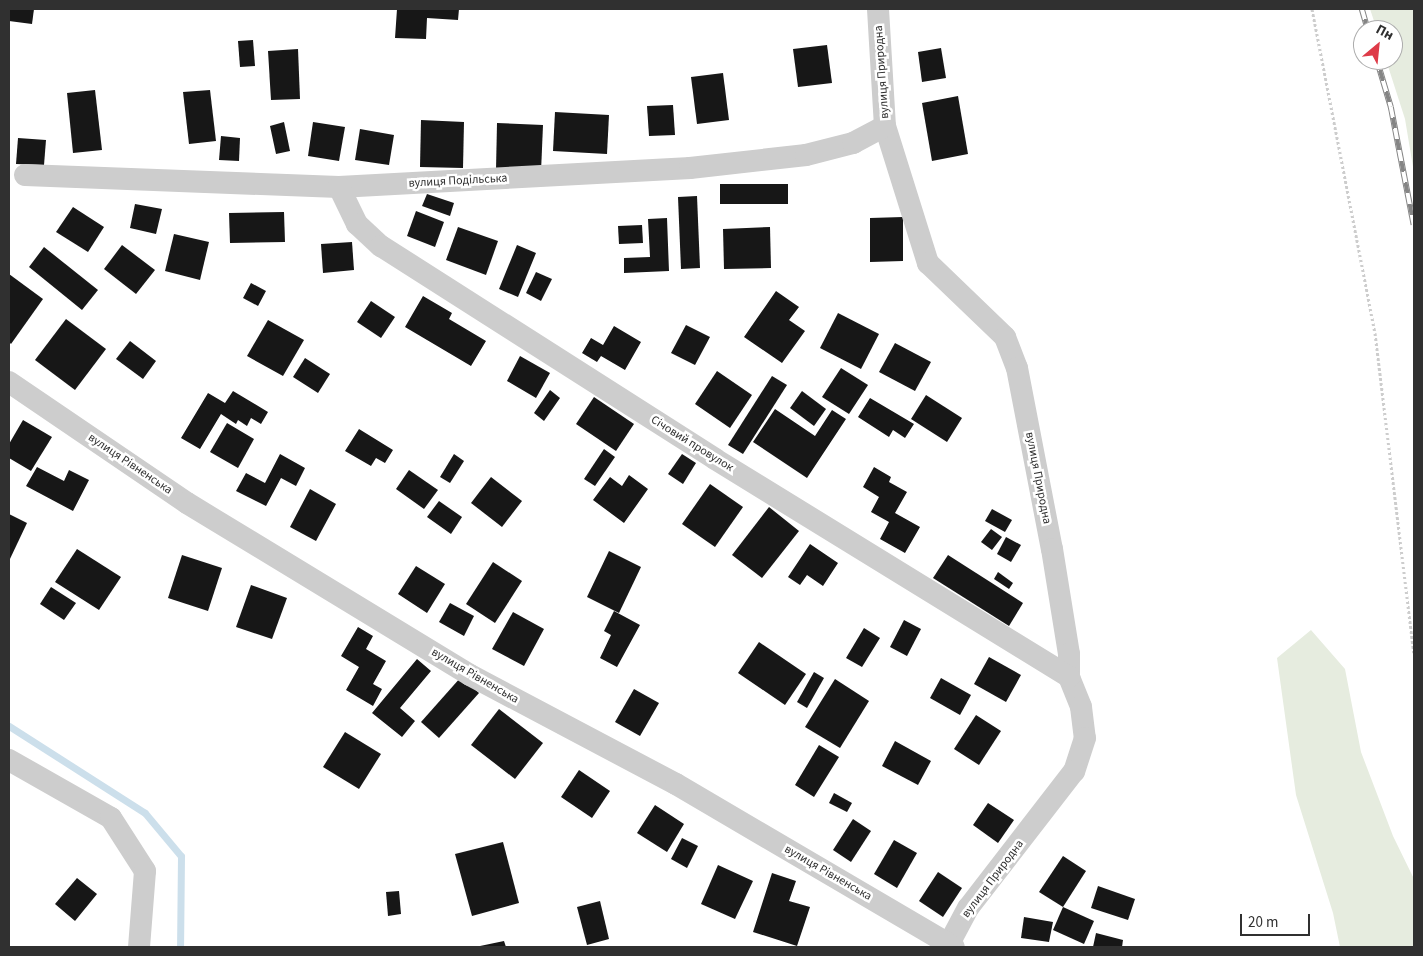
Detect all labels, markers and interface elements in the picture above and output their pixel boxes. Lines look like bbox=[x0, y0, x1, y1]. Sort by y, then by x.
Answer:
north arrow bbox=[1353, 20, 1403, 70]
text: Пн bbox=[1372, 20, 1397, 46]
street label: вулиця Природна bbox=[872, 25, 892, 119]
street label: вулиця Подільська bbox=[408, 171, 508, 191]
street label: Січовий провулок bbox=[648, 413, 736, 475]
street label: вулиця Рівненська bbox=[85, 430, 175, 498]
street label: вулиця Природна bbox=[1022, 431, 1054, 525]
street label: вулиця Рівненська bbox=[429, 645, 521, 707]
street label: вулиця Природна bbox=[959, 837, 1027, 921]
street label: вулиця Рівненська bbox=[782, 842, 874, 904]
scale bar bbox=[1243, 904, 1313, 936]
text: 20 m bbox=[1248, 912, 1278, 933]

